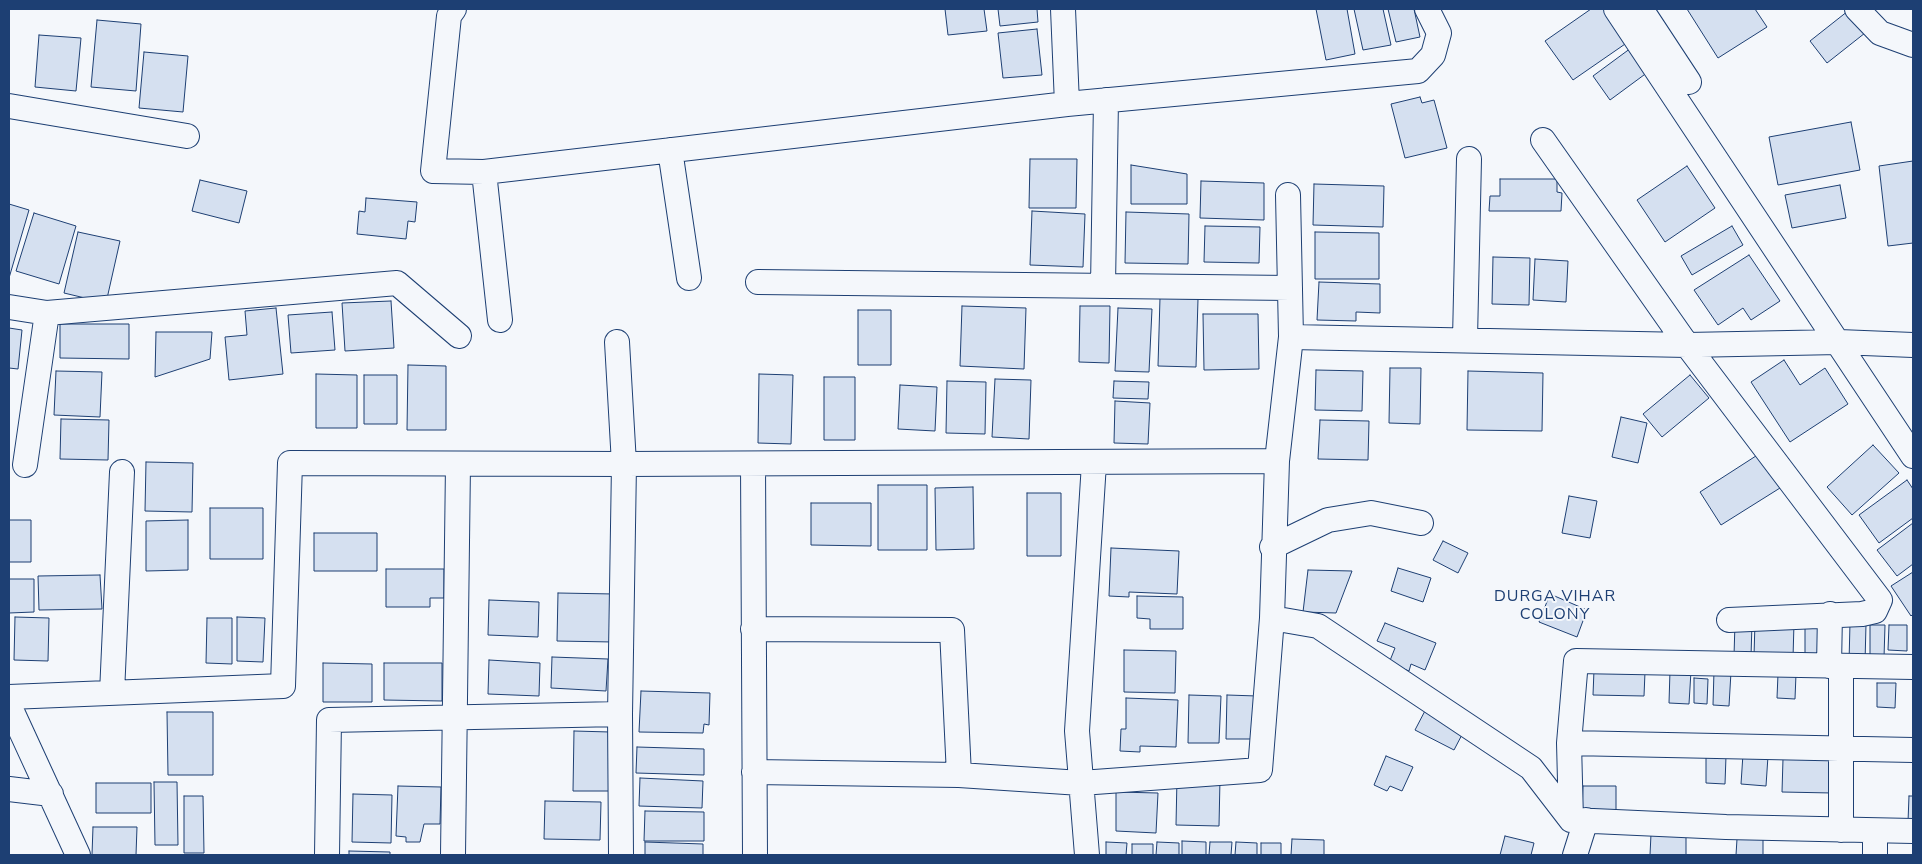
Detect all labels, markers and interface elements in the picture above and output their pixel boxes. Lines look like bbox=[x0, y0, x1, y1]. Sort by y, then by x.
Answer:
district label: DURGA VIHAR COLONY bbox=[1493, 587, 1617, 625]

